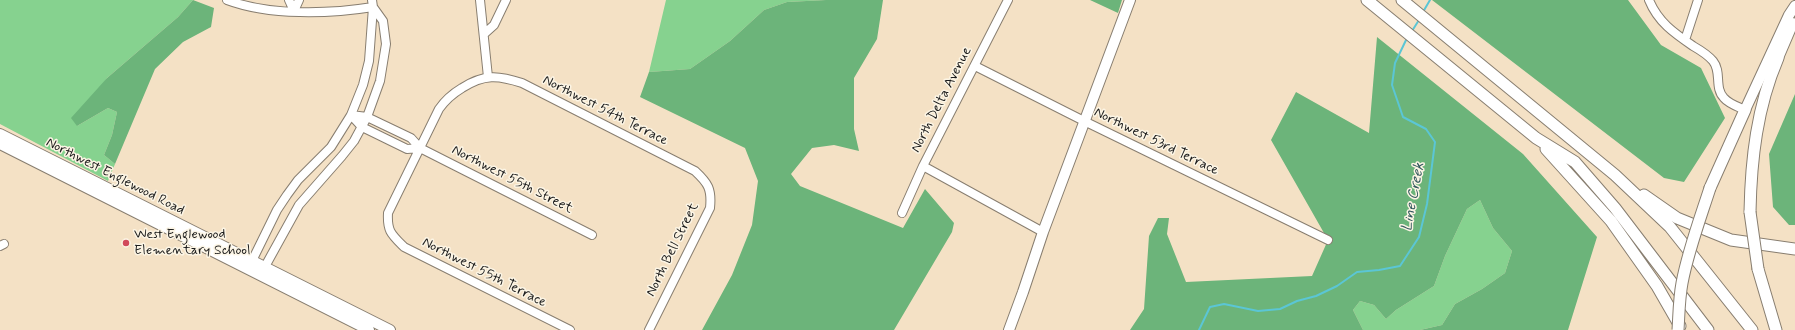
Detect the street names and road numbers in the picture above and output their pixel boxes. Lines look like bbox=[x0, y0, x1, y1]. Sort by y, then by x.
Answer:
street label: North Delta Avenue bbox=[908, 44, 976, 156]
street label: Northwest 54th Terrace bbox=[539, 72, 671, 150]
street label: Northwest 53rd Terrace bbox=[1091, 104, 1221, 180]
street label: Northwest Englewood Road bbox=[43, 135, 187, 219]
street label: Northwest 55th Street bbox=[448, 142, 576, 218]
street label: North Bell Street bbox=[643, 200, 703, 300]
street label: Northwest 55th Terrace bbox=[419, 234, 549, 312]

